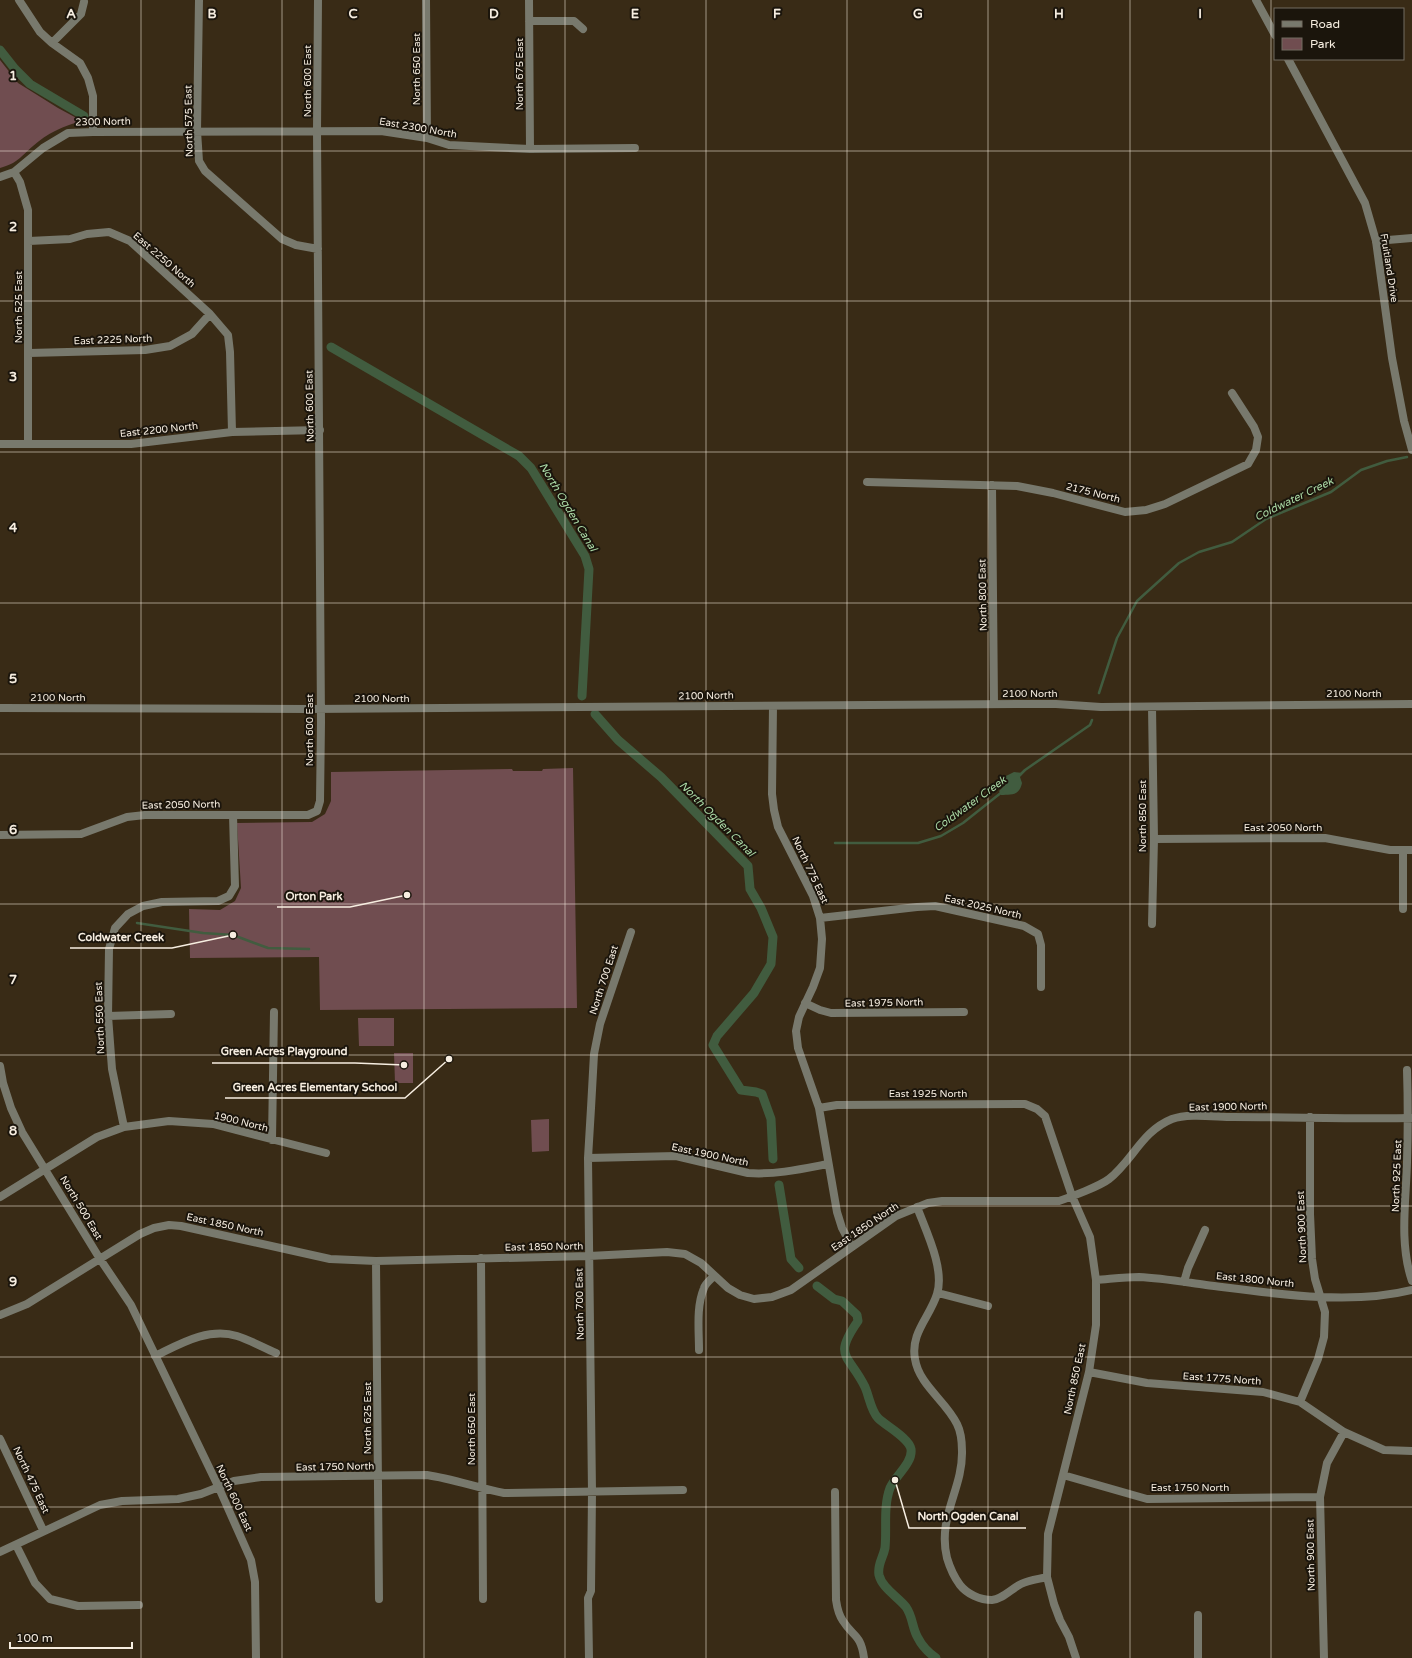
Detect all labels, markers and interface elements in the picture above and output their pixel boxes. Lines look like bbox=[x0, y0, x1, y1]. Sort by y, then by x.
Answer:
text: A bbox=[66, 6, 76, 22]
text: B bbox=[207, 6, 217, 22]
text: C bbox=[348, 6, 358, 22]
text: D bbox=[489, 6, 499, 22]
text: E bbox=[631, 6, 639, 22]
text: F bbox=[773, 6, 781, 22]
text: G bbox=[913, 6, 923, 22]
text: H bbox=[1054, 6, 1064, 22]
text: I bbox=[1198, 6, 1202, 22]
legend bbox=[1274, 8, 1404, 60]
text: Road bbox=[1310, 17, 1340, 31]
street label: North 650 East bbox=[411, 33, 423, 105]
text: Park bbox=[1310, 37, 1336, 51]
street label: North 675 East bbox=[514, 38, 526, 110]
street label: North 600 East bbox=[302, 45, 314, 117]
text: 1 bbox=[9, 68, 17, 84]
street label: North 575 East bbox=[182, 85, 196, 157]
street label: East 2300 North bbox=[378, 115, 458, 141]
street label: 2300 North bbox=[75, 116, 131, 128]
text: 2 bbox=[9, 219, 17, 235]
street label: East 2250 North bbox=[130, 230, 198, 290]
street label: Fruitland Drive bbox=[1378, 233, 1400, 304]
street label: North 525 East bbox=[13, 271, 25, 343]
street label: East 2225 North bbox=[74, 333, 152, 347]
text: 3 bbox=[9, 369, 17, 385]
street label: North 600 East bbox=[303, 370, 317, 442]
street label: East 2200 North bbox=[119, 420, 199, 440]
water label: North Ogden Canal bbox=[536, 460, 600, 555]
water label: Coldwater Creek bbox=[1252, 474, 1336, 524]
street label: 2175 North bbox=[1065, 480, 1121, 506]
text: 4 bbox=[9, 520, 18, 536]
street label: North 800 East bbox=[976, 559, 990, 631]
text: 5 bbox=[9, 671, 17, 687]
street label: 2100 North bbox=[1002, 688, 1058, 700]
street label: 2100 North bbox=[1326, 688, 1382, 700]
street label: 2100 North bbox=[678, 690, 734, 702]
street label: 2100 North bbox=[30, 692, 86, 704]
street label: 2100 North bbox=[354, 693, 410, 705]
street label: North 600 East bbox=[304, 694, 316, 766]
water label: Coldwater Creek bbox=[931, 773, 1009, 835]
water label: North Ogden Canal bbox=[677, 779, 758, 860]
street label: North 850 East bbox=[1137, 780, 1149, 852]
street label: East 2050 North bbox=[142, 798, 220, 812]
text: 6 bbox=[9, 822, 17, 838]
street label: East 2050 North bbox=[1244, 822, 1322, 834]
street label: North 775 East bbox=[789, 835, 831, 905]
callout: Orton Park bbox=[277, 884, 350, 907]
text: Orton Park bbox=[286, 890, 342, 903]
street label: East 2025 North bbox=[943, 892, 1023, 922]
callout: Coldwater Creek bbox=[70, 925, 172, 948]
text: Coldwater Creek bbox=[78, 931, 164, 944]
street label: North 700 East bbox=[587, 944, 621, 1016]
text: 7 bbox=[9, 972, 17, 988]
street label: North 550 East bbox=[93, 982, 107, 1054]
street label: East 1975 North bbox=[845, 996, 923, 1010]
callout: Green Acres Playground bbox=[212, 1040, 355, 1063]
text: Green Acres Playground bbox=[221, 1045, 347, 1059]
callout: Green Acres Elementary School bbox=[225, 1075, 405, 1098]
text: Green Acres Elementary School bbox=[233, 1081, 397, 1095]
street label: East 1925 North bbox=[889, 1088, 967, 1100]
street label: East 1900 North bbox=[1189, 1100, 1267, 1114]
street label: 1900 North bbox=[213, 1109, 269, 1135]
text: 8 bbox=[9, 1123, 17, 1139]
street label: North 925 East bbox=[1390, 1140, 1404, 1212]
street label: East 1900 North bbox=[670, 1141, 750, 1169]
street label: North 500 East bbox=[57, 1174, 105, 1242]
street label: North 900 East bbox=[1295, 1191, 1309, 1263]
street label: East 1850 North bbox=[829, 1200, 901, 1254]
street label: East 1850 North bbox=[185, 1211, 265, 1239]
street label: East 1850 North bbox=[505, 1240, 583, 1254]
street label: North 700 East bbox=[573, 1268, 587, 1340]
street label: East 1800 North bbox=[1215, 1270, 1295, 1290]
text: 9 bbox=[9, 1274, 17, 1290]
street label: North 850 East bbox=[1062, 1342, 1088, 1416]
street label: East 1775 North bbox=[1182, 1370, 1262, 1388]
street label: North 625 East bbox=[362, 1382, 374, 1454]
street label: North 650 East bbox=[466, 1393, 478, 1465]
street label: North 475 East bbox=[10, 1445, 52, 1515]
street label: East 1750 North bbox=[296, 1460, 374, 1474]
street label: North 600 East bbox=[213, 1463, 255, 1533]
street label: East 1750 North bbox=[1151, 1482, 1229, 1494]
callout: North Ogden Canal bbox=[909, 1505, 1026, 1528]
text: North Ogden Canal bbox=[917, 1510, 1019, 1524]
street label: North 900 East bbox=[1304, 1519, 1318, 1591]
scale bar bbox=[10, 1624, 132, 1650]
text: 100 m bbox=[16, 1631, 53, 1645]

